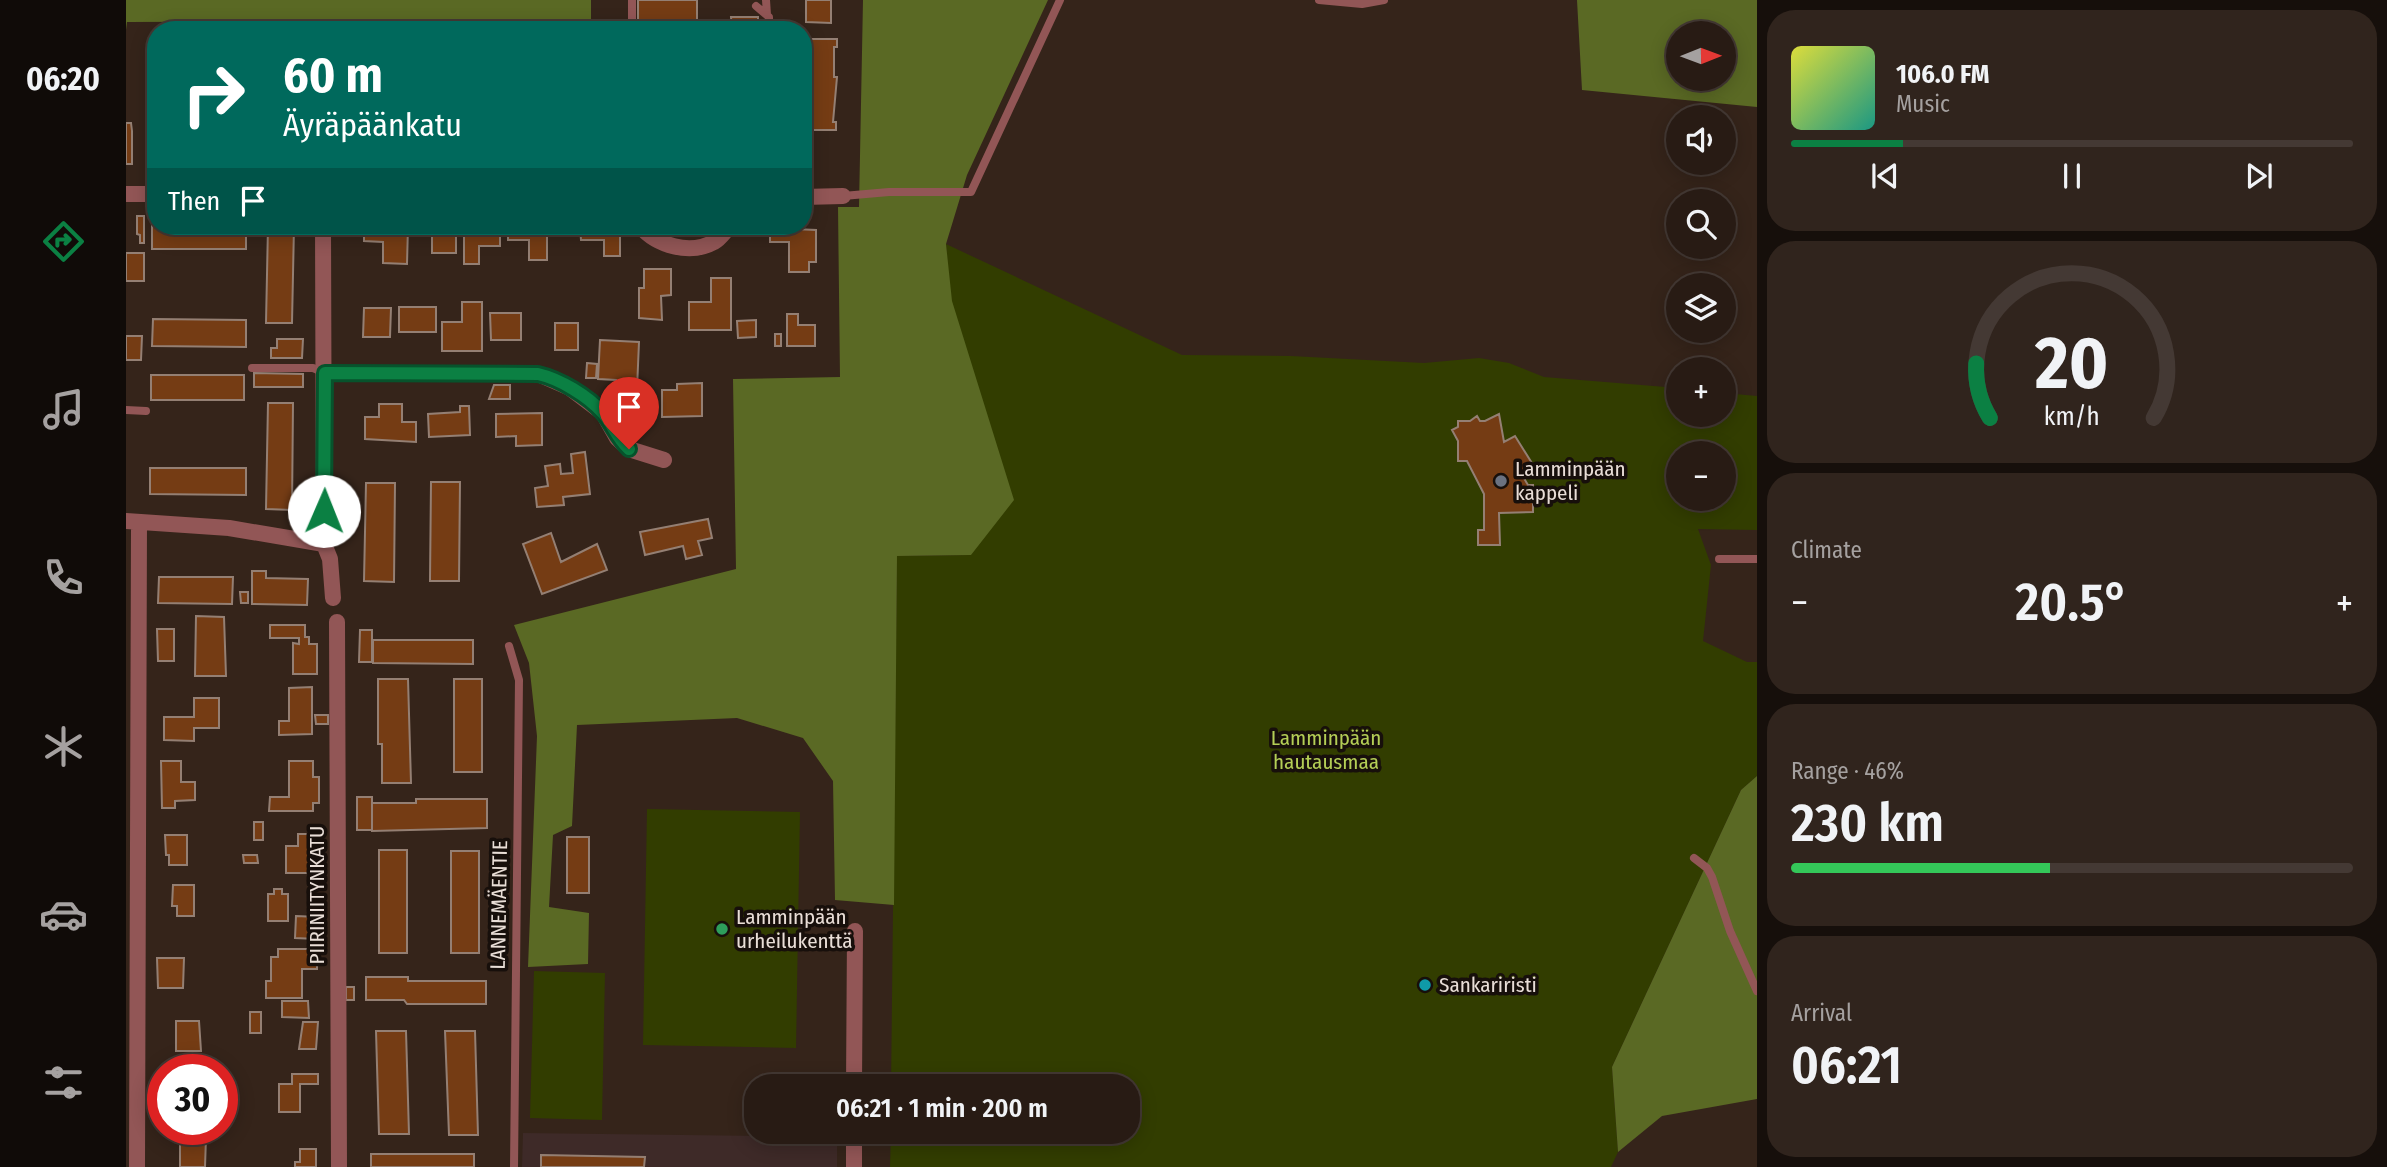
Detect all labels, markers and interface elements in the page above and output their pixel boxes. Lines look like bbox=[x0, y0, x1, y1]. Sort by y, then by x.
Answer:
north arrow bbox=[1666, 21, 1736, 91]
map controls bbox=[1666, 21, 1736, 511]
text: 60 m bbox=[283, 46, 383, 105]
icon: right bbox=[168, 49, 259, 140]
text: 106.0 FM bbox=[1896, 59, 1990, 90]
text: 06:20 bbox=[26, 60, 100, 98]
text: Music bbox=[1896, 90, 1950, 118]
button: sound bbox=[1666, 105, 1736, 175]
text: Äyräpäänkatu bbox=[283, 106, 462, 144]
icon: previous bbox=[1866, 157, 1904, 195]
icon: pause bbox=[2053, 157, 2091, 195]
icon: next bbox=[2240, 157, 2278, 195]
icon: arrive bbox=[234, 182, 272, 220]
text: Then bbox=[168, 186, 220, 217]
button: search bbox=[1666, 189, 1736, 259]
icon: directions bbox=[39, 217, 88, 266]
button: layers bbox=[1666, 273, 1736, 343]
text: 20 bbox=[2034, 321, 2109, 408]
button: + bbox=[1666, 357, 1736, 427]
pin bbox=[599, 377, 659, 449]
icon: music bbox=[39, 385, 88, 434]
icon: arrive bbox=[610, 388, 648, 426]
text: km/h bbox=[2044, 402, 2100, 432]
button: − bbox=[1666, 441, 1736, 511]
place label: Lamminpään kappeli bbox=[1515, 456, 1626, 506]
marker: Lamminpään kappeli bbox=[1493, 473, 1509, 489]
position arrow bbox=[287, 474, 361, 548]
text: Climate bbox=[1791, 536, 1862, 564]
icon: phone bbox=[39, 553, 88, 602]
text: 20.5° bbox=[2015, 571, 2129, 634]
text: − bbox=[1791, 580, 1808, 626]
text: + bbox=[2336, 580, 2353, 626]
icon: climate bbox=[39, 722, 88, 771]
park label: Lamminpään hautausmaa bbox=[1271, 725, 1381, 775]
text: Range · 46% bbox=[1791, 757, 1904, 785]
text: 230 km bbox=[1791, 792, 1944, 855]
street label: PIIRINIITYNKATU bbox=[304, 826, 330, 964]
street label: LANNEMÄENTIE bbox=[485, 840, 513, 970]
icon: car bbox=[39, 890, 88, 939]
place label: Lamminpään urheilukenttä bbox=[736, 904, 853, 954]
marker: Lamminpään urheilukenttä bbox=[714, 921, 730, 937]
place label: Sankariristi bbox=[1439, 972, 1537, 998]
marker: Sankariristi bbox=[1417, 977, 1433, 993]
text: Arrival bbox=[1791, 999, 1852, 1027]
text: 06:21 bbox=[1791, 1034, 1902, 1097]
speed limit sign: 30 bbox=[147, 1054, 238, 1145]
icon: filters bbox=[39, 1058, 88, 1107]
text: 06:21 · 1 min · 200 m bbox=[836, 1093, 1048, 1124]

